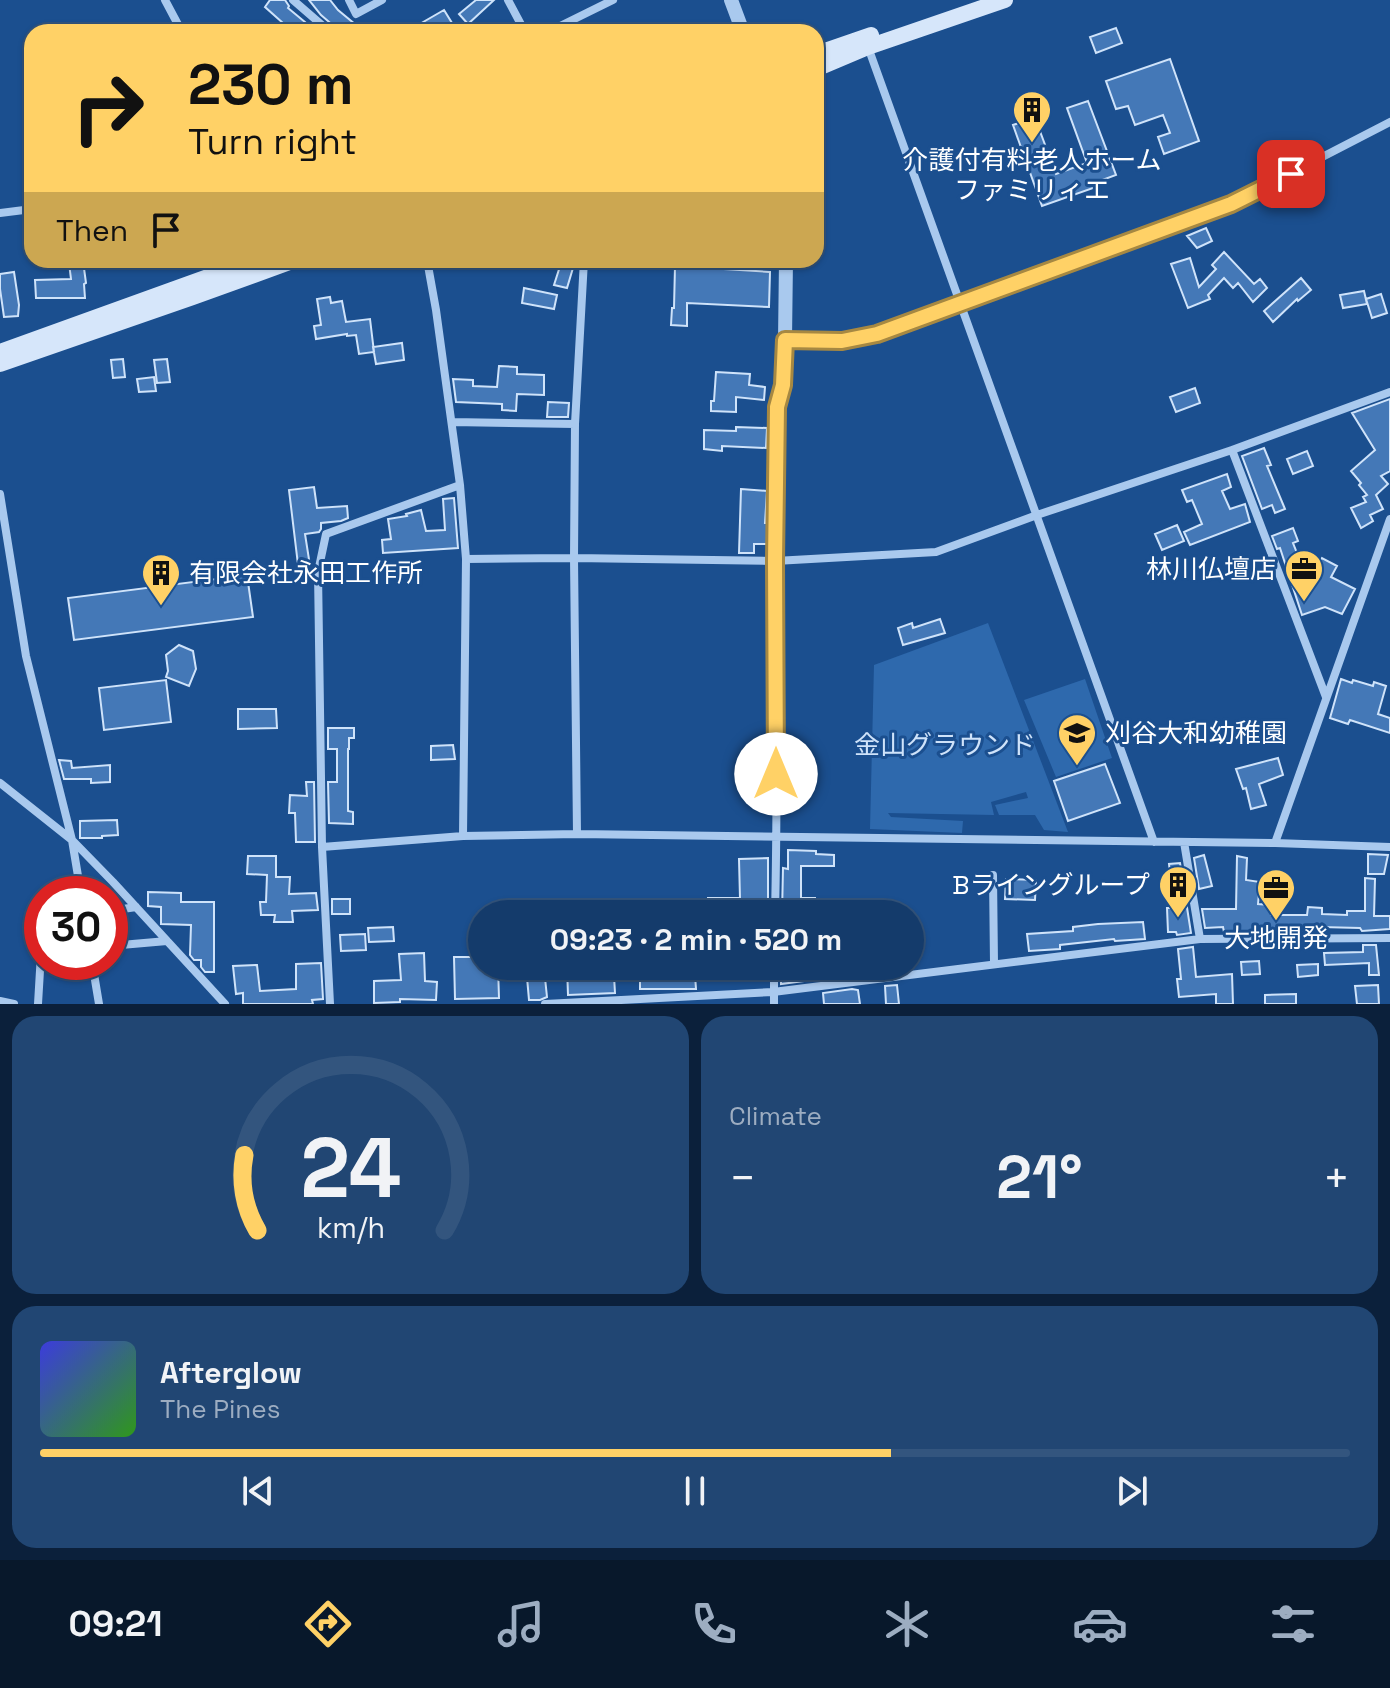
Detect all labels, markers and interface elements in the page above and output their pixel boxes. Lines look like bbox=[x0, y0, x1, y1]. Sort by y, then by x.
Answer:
text: 230 m bbox=[188, 49, 354, 120]
icon: right bbox=[56, 56, 160, 160]
building icon: 介護付有料老人ホーム ファミリィエ bbox=[1011, 89, 1053, 144]
text: Turn right bbox=[188, 119, 357, 165]
pin bbox=[1257, 140, 1325, 208]
place label: 介護付有料老人ホーム ファミリィエ bbox=[902, 143, 1162, 207]
icon: arrive bbox=[1269, 152, 1313, 196]
icon: arrive bbox=[144, 208, 188, 252]
text: Then bbox=[56, 211, 128, 250]
office icon: 林川仏壇店 bbox=[1283, 548, 1325, 603]
building icon: 有限会社永田工作所 bbox=[140, 552, 182, 607]
place label: 林川仏壇店 bbox=[1146, 552, 1276, 586]
place label: 有限会社永田工作所 bbox=[189, 556, 423, 590]
school or university icon: 刈谷大和幼稚園 bbox=[1056, 712, 1098, 767]
place label: 刈谷大和幼稚園 bbox=[1105, 716, 1287, 750]
park label: 金山グラウンド bbox=[854, 728, 1036, 762]
position arrow bbox=[734, 732, 818, 816]
building icon: Bライングループ bbox=[1157, 864, 1199, 919]
office icon: 大地開発 bbox=[1255, 867, 1297, 922]
place label: Bライングループ bbox=[952, 868, 1150, 902]
speed limit sign: 30 bbox=[24, 876, 128, 980]
text: 09:23 · 2 min · 520 m bbox=[550, 920, 842, 959]
place label: 大地開発 bbox=[1224, 921, 1328, 955]
text: Climate bbox=[729, 1099, 822, 1133]
text: 24 bbox=[300, 1115, 401, 1221]
text: 21° bbox=[996, 1139, 1083, 1216]
text: − bbox=[729, 1150, 756, 1206]
text: + bbox=[1323, 1150, 1350, 1206]
text: km/h bbox=[316, 1210, 385, 1246]
text: Afterglow bbox=[160, 1353, 302, 1392]
text: The Pines bbox=[160, 1392, 280, 1426]
icon: previous bbox=[236, 1469, 280, 1513]
icon: pause bbox=[673, 1469, 717, 1513]
icon: next bbox=[1110, 1469, 1154, 1513]
icon: directions bbox=[300, 1596, 356, 1652]
icon: music bbox=[493, 1596, 549, 1652]
icon: phone bbox=[686, 1596, 742, 1652]
icon: climate bbox=[879, 1596, 935, 1652]
icon: car bbox=[1072, 1596, 1128, 1652]
icon: filters bbox=[1265, 1596, 1321, 1652]
text: 09:21 bbox=[69, 1601, 163, 1647]

